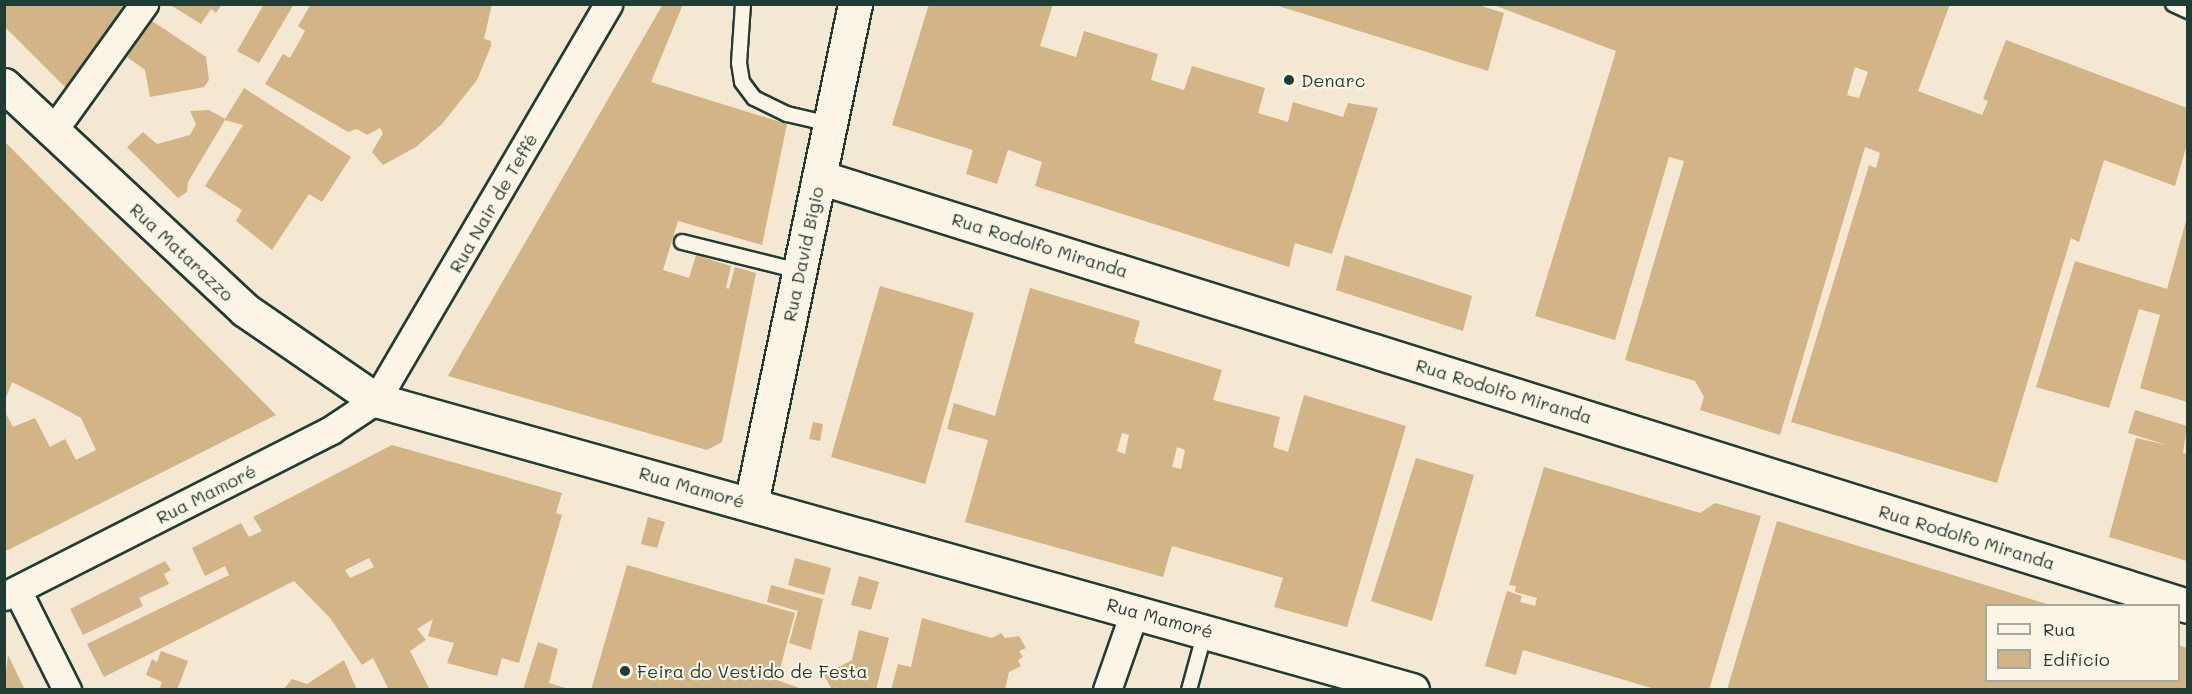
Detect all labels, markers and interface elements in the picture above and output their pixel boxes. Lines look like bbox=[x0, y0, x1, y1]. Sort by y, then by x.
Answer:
place label: Denarc bbox=[1301, 69, 1365, 91]
marker: Denarc bbox=[1282, 73, 1296, 87]
street label: Rua Nair de Teffé bbox=[444, 130, 542, 276]
street label: Rua David Bigio bbox=[778, 185, 828, 323]
street label: Rua Matarazzo bbox=[126, 198, 238, 306]
street label: Rua Rodolfo Miranda bbox=[949, 208, 1131, 282]
street label: Rua Rodolfo Miranda bbox=[1413, 354, 1595, 428]
street label: Rua Mamoré bbox=[152, 460, 260, 528]
street label: Rua Mamoré bbox=[637, 462, 747, 512]
street label: Rua Rodolfo Miranda bbox=[1876, 500, 2058, 574]
street label: Rua Mamoré bbox=[1105, 593, 1215, 643]
legend bbox=[1985, 604, 2180, 682]
text: Rua bbox=[2043, 617, 2076, 641]
text: Edifício bbox=[2043, 647, 2110, 671]
place label: Feira do Vestido de Festa bbox=[637, 660, 868, 682]
marker: Feira do Vestido de Festa bbox=[618, 664, 632, 678]

